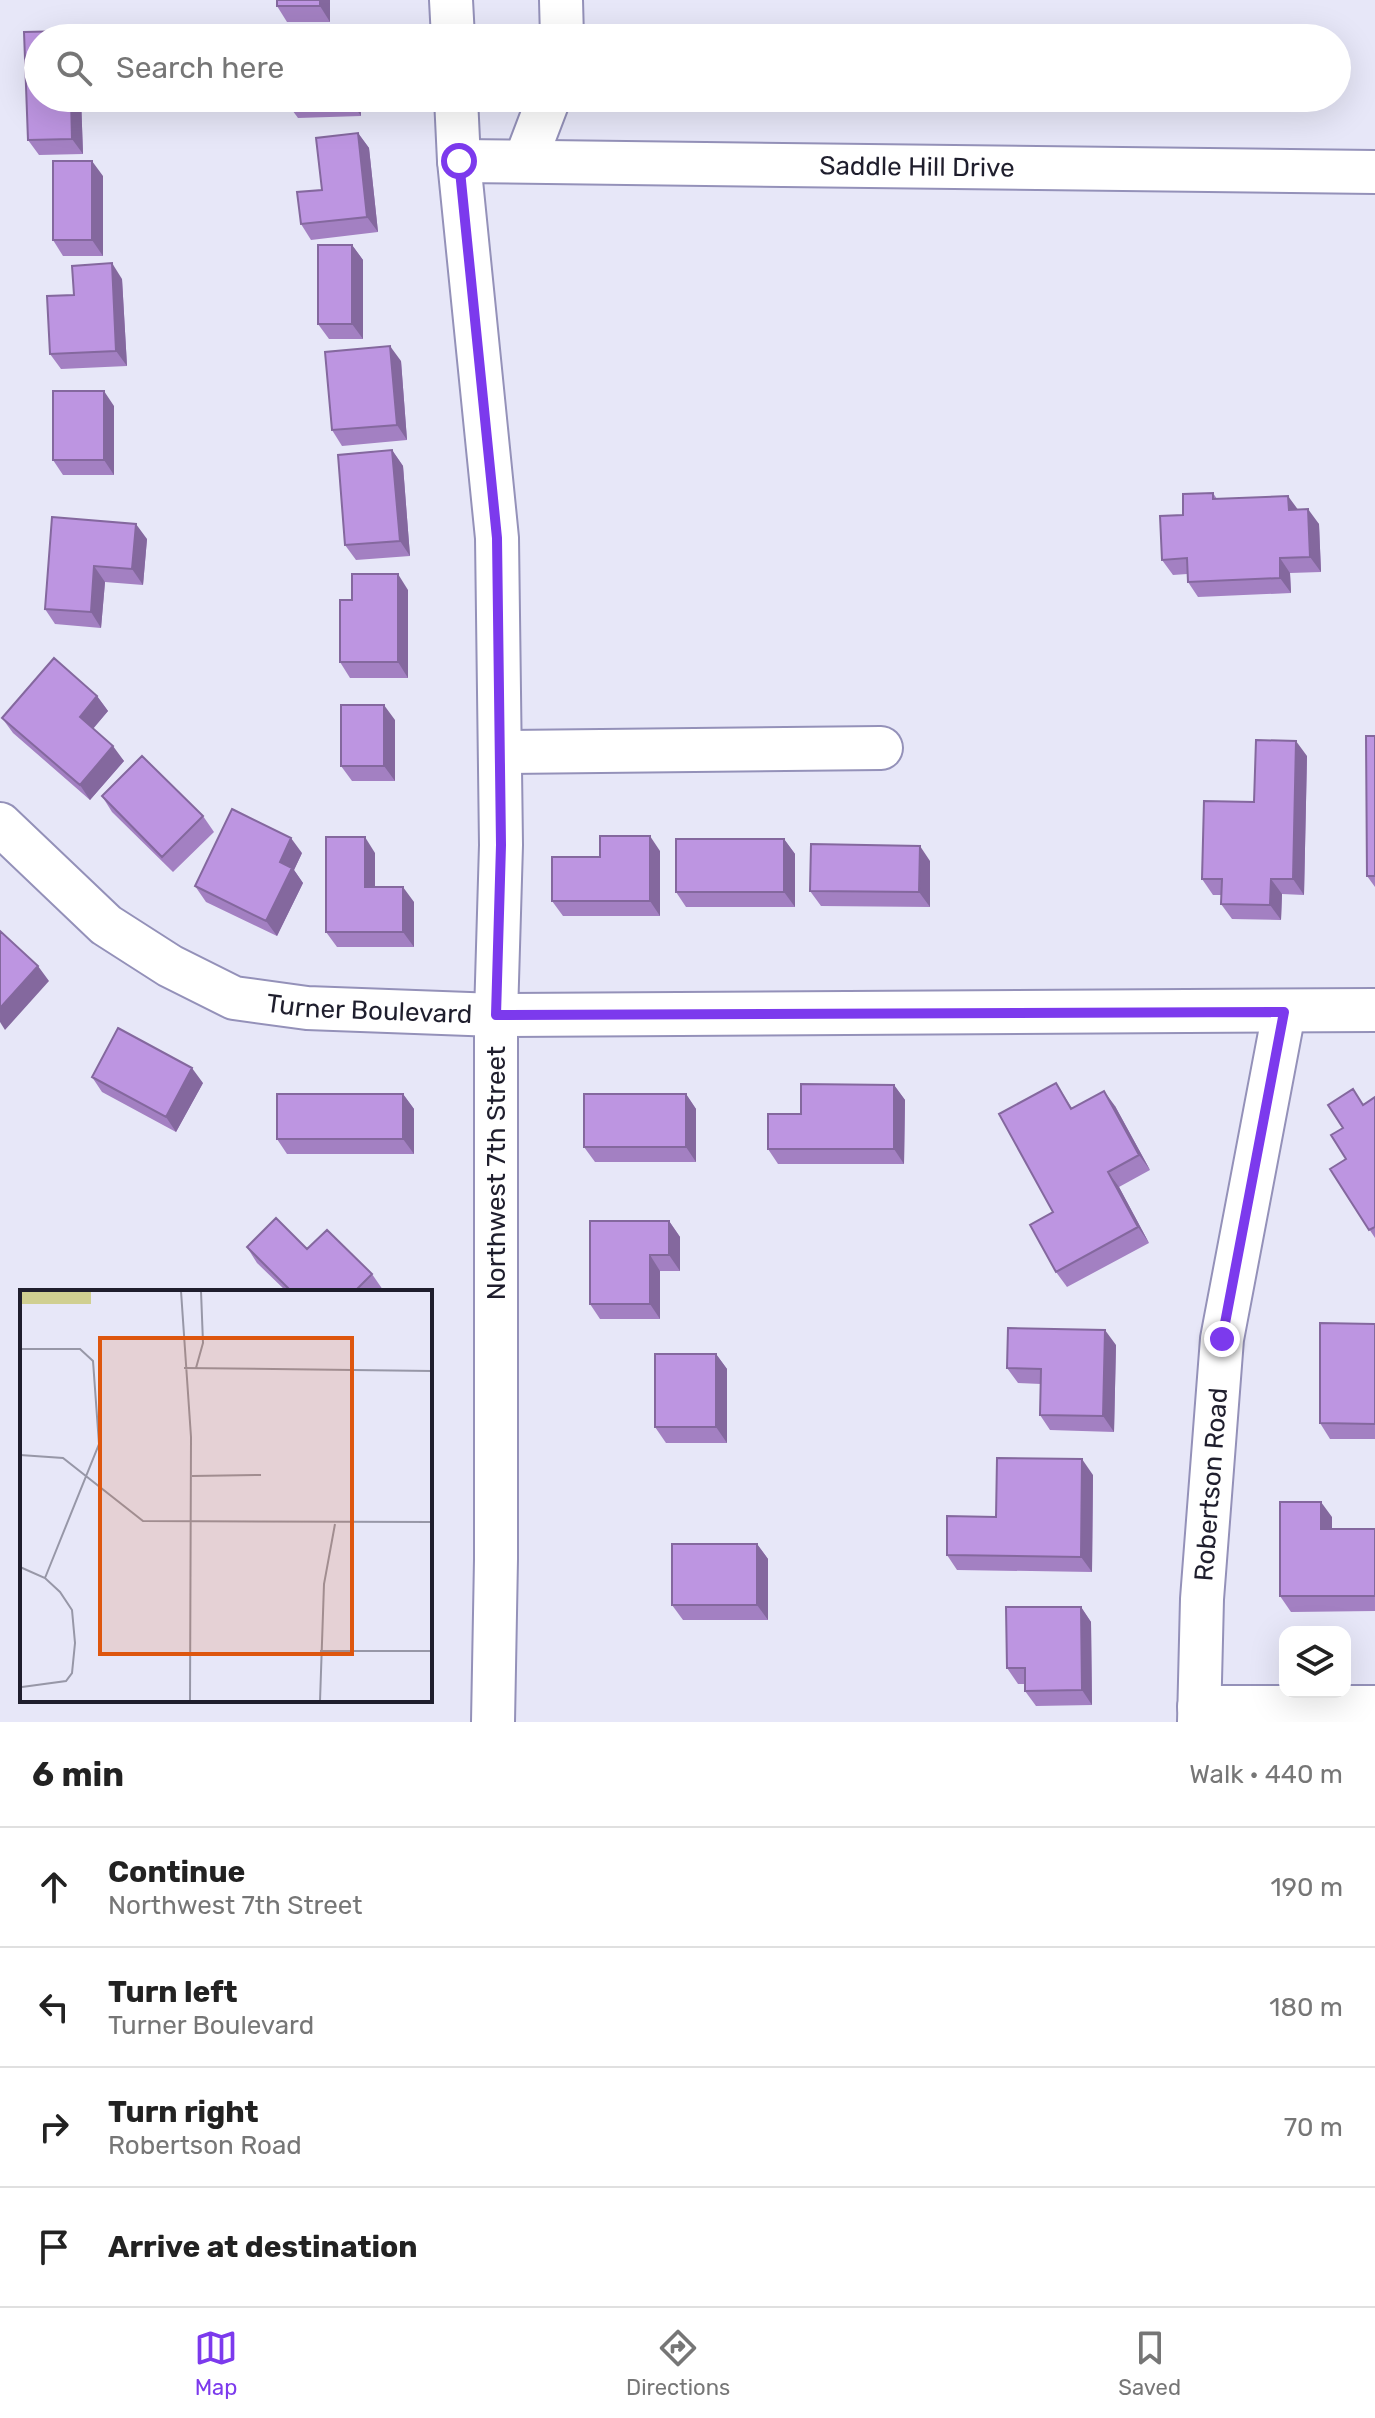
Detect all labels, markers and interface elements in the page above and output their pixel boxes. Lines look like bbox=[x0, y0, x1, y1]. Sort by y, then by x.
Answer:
search box bbox=[24, 24, 1351, 112]
icon: search bbox=[52, 46, 96, 90]
text: Search here bbox=[116, 50, 284, 86]
route start bbox=[441, 143, 477, 179]
street label: Saddle Hill Drive bbox=[819, 150, 1015, 184]
street label: Turner Boulevard bbox=[264, 988, 473, 1030]
street label: Northwest 7th Street bbox=[481, 1046, 512, 1300]
inset map bbox=[20, 1290, 432, 1702]
route end bbox=[1204, 1321, 1240, 1357]
street label: Robertson Road bbox=[1188, 1387, 1234, 1582]
map controls bbox=[1279, 1626, 1351, 1698]
button: layers bbox=[1279, 1626, 1351, 1698]
text: 6 min bbox=[32, 1754, 124, 1795]
text: Walk · 440 m bbox=[1189, 1759, 1343, 1790]
text: Continue bbox=[108, 1854, 245, 1890]
icon: ahead bbox=[32, 1865, 76, 1909]
text: 190 m bbox=[1270, 1872, 1343, 1903]
text: Northwest 7th Street bbox=[108, 1890, 362, 1921]
text: Turn left bbox=[108, 1974, 238, 2010]
icon: left bbox=[32, 1985, 76, 2029]
text: 180 m bbox=[1269, 1992, 1343, 2023]
text: Turner Boulevard bbox=[108, 2010, 314, 2041]
text: Turn right bbox=[108, 2094, 259, 2130]
icon: right bbox=[32, 2105, 76, 2149]
text: 70 m bbox=[1284, 2112, 1343, 2143]
text: Robertson Road bbox=[108, 2130, 302, 2161]
icon: arrive bbox=[32, 2225, 76, 2269]
text: Arrive at destination bbox=[108, 2229, 418, 2265]
tab: Map bbox=[194, 2326, 238, 2401]
tab: Directions bbox=[626, 2326, 730, 2401]
tab: Saved bbox=[1118, 2326, 1181, 2401]

